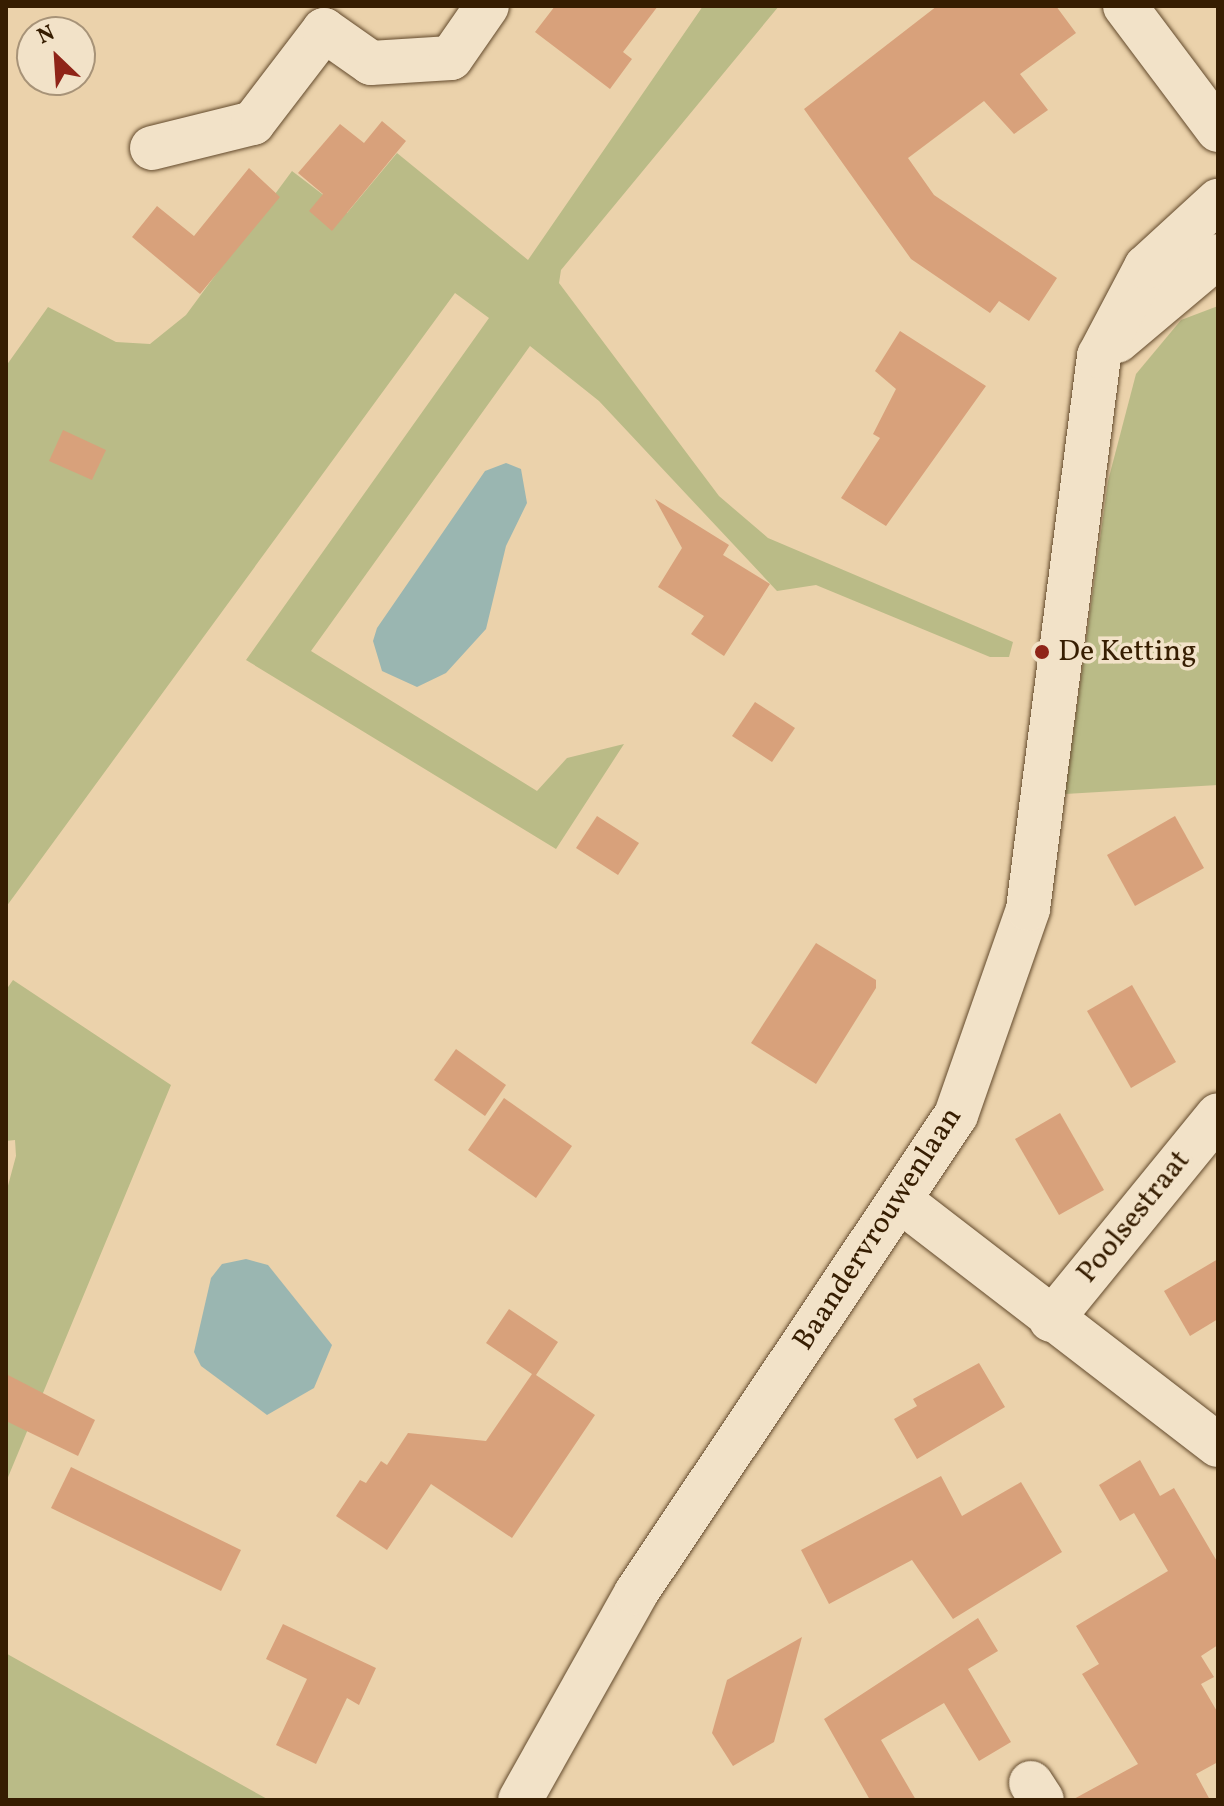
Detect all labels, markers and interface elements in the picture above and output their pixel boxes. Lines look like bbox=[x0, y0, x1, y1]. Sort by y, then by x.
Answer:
north arrow bbox=[16, 16, 96, 96]
text: N bbox=[33, 18, 60, 53]
place label: De Ketting bbox=[1058, 634, 1197, 670]
marker: De Ketting bbox=[1033, 643, 1051, 661]
street label: Baandervrouwenlaan bbox=[786, 1101, 970, 1357]
street label: Poolsestraat bbox=[1070, 1143, 1198, 1291]

